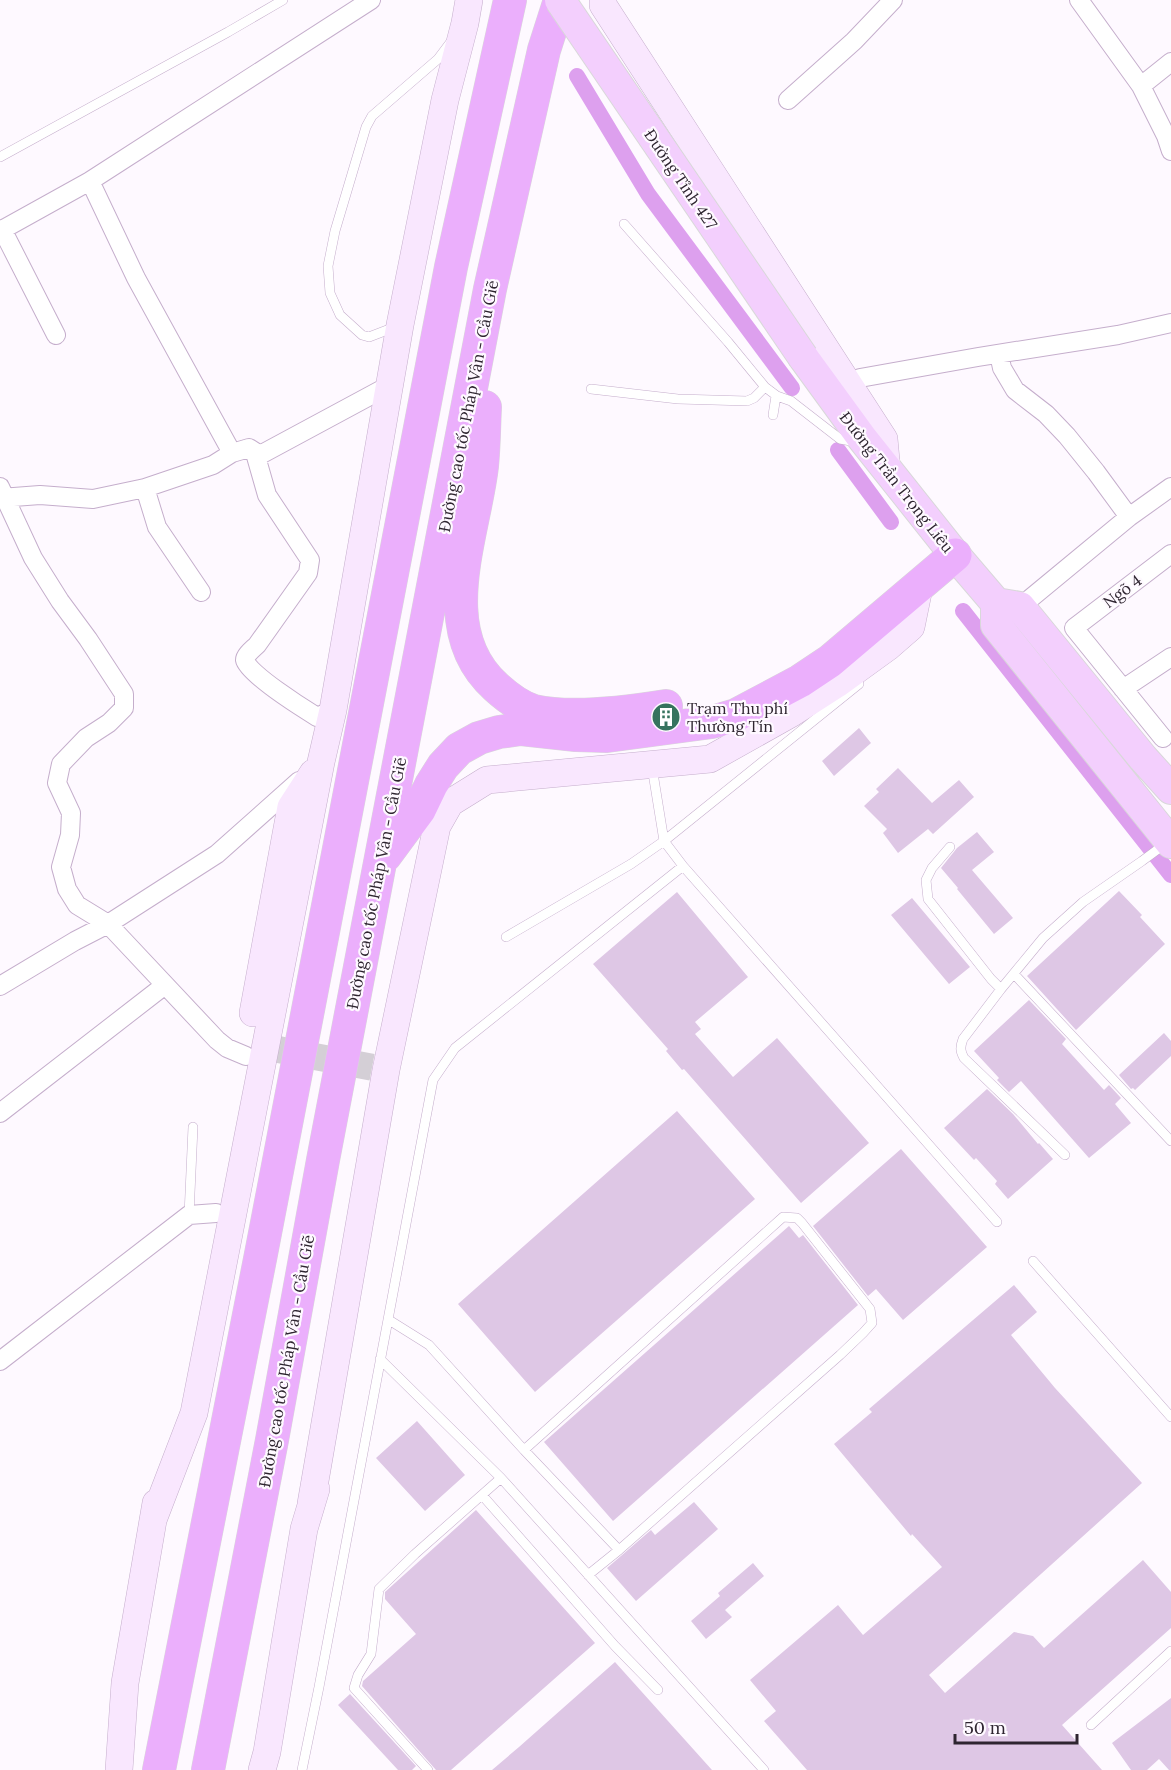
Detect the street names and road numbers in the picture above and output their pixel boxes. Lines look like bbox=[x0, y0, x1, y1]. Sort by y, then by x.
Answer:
street label: Đường Tỉnh 427 bbox=[640, 125, 722, 233]
street label: Đường cao tốc Pháp Vân - Cầu Giẽ bbox=[434, 278, 502, 534]
street label: Đường Trần Trọng Liêu bbox=[836, 407, 959, 557]
street label: Ngõ 4 bbox=[1099, 570, 1145, 612]
street label: Đường cao tốc Pháp Vân - Cầu Giẽ bbox=[342, 755, 410, 1011]
street label: Đường cao tốc Pháp Vân - Cầu Giẽ bbox=[254, 1233, 318, 1489]

